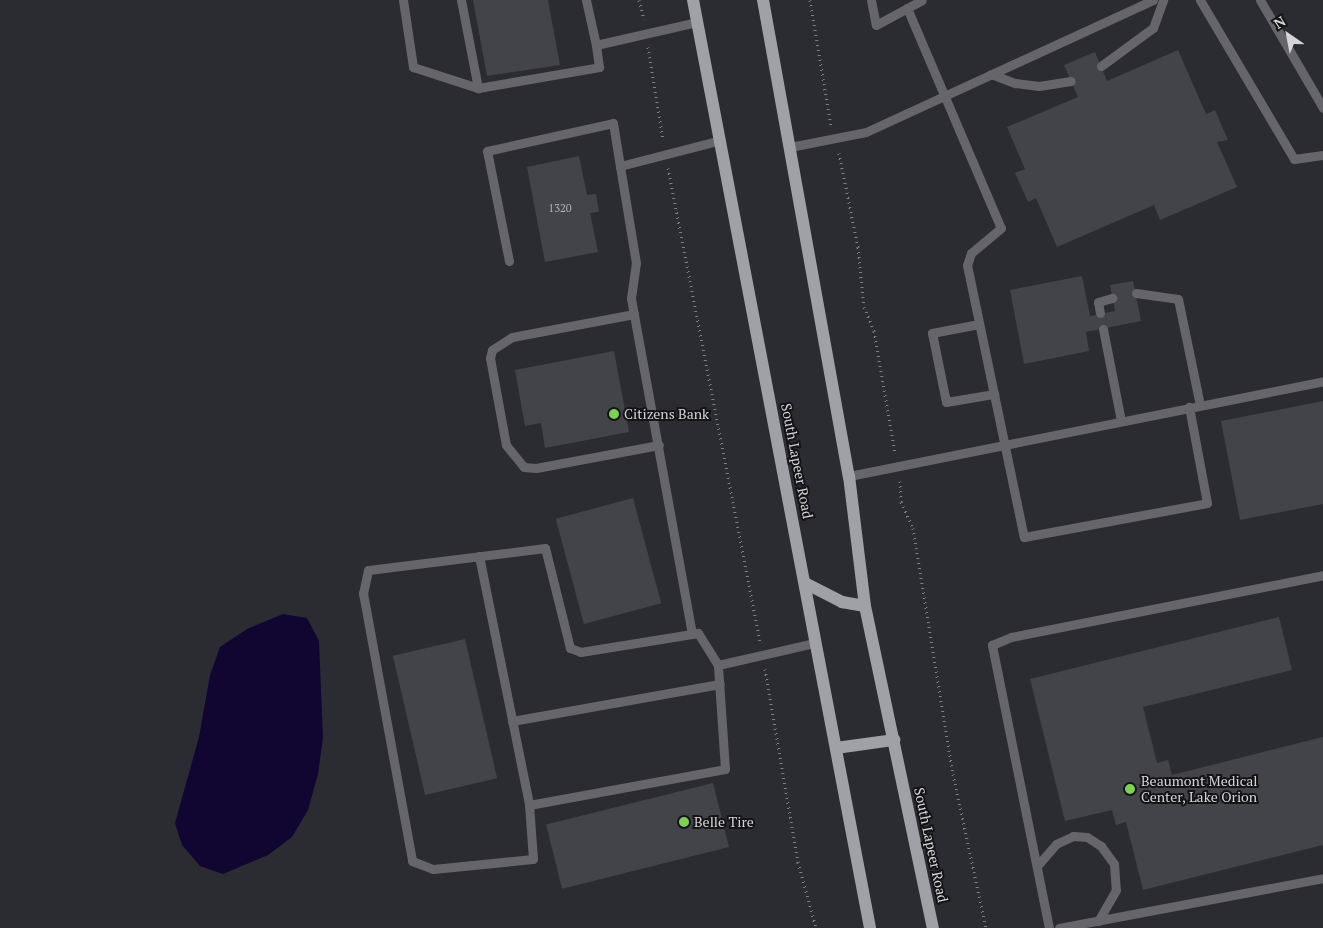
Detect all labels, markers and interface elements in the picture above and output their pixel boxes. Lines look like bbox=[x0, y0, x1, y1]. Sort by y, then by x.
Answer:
north arrow bbox=[1263, 10, 1313, 60]
text: N bbox=[1270, 11, 1289, 33]
house number: 1320 bbox=[548, 201, 572, 215]
street label: South Lapeer Road bbox=[778, 402, 816, 520]
place label: Citizens Bank bbox=[624, 406, 709, 422]
marker: Citizens Bank bbox=[608, 408, 620, 420]
place label: Beaumont Medical Center, Lake Orion bbox=[1141, 773, 1258, 806]
marker: Beaumont Medical Center, Lake Orion bbox=[1123, 782, 1137, 796]
street label: South Lapeer Road bbox=[911, 786, 951, 904]
place label: Belle Tire bbox=[694, 814, 754, 830]
marker: Belle Tire bbox=[678, 816, 690, 828]

